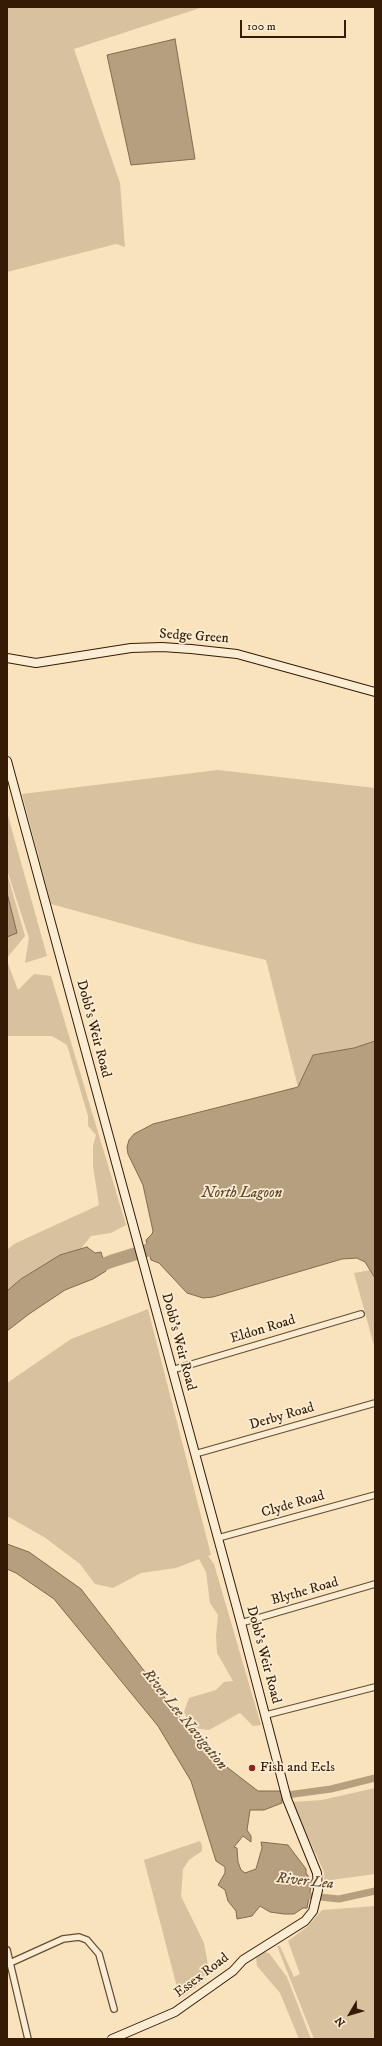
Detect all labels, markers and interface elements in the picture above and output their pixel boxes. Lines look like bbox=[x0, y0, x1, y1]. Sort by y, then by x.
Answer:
scale bar bbox=[242, 12, 348, 38]
text: 100 m bbox=[247, 19, 276, 34]
street label: Sedge Green bbox=[159, 626, 229, 648]
street label: Dobb's Weir Road bbox=[72, 978, 114, 1080]
water label: North Lagoon bbox=[202, 1185, 282, 1203]
street label: Dobb's Weir Road bbox=[157, 1291, 199, 1393]
street label: Eldon Road bbox=[228, 1312, 298, 1348]
street label: Derby Road bbox=[248, 1400, 316, 1434]
street label: Clyde Road bbox=[260, 1488, 326, 1522]
street label: Blythe Road bbox=[270, 1574, 340, 1610]
street label: Dobb's Weir Road bbox=[242, 1604, 284, 1706]
water label: River Lee Navigation bbox=[138, 1666, 230, 1774]
place label: Fish and Eels bbox=[260, 1760, 335, 1776]
marker: Fish and Eels bbox=[247, 1763, 257, 1773]
water label: River Lea bbox=[275, 1870, 335, 1894]
street label: Essex Road bbox=[171, 1950, 233, 2002]
north arrow bbox=[330, 1994, 370, 2034]
text: N bbox=[332, 2014, 349, 2029]

